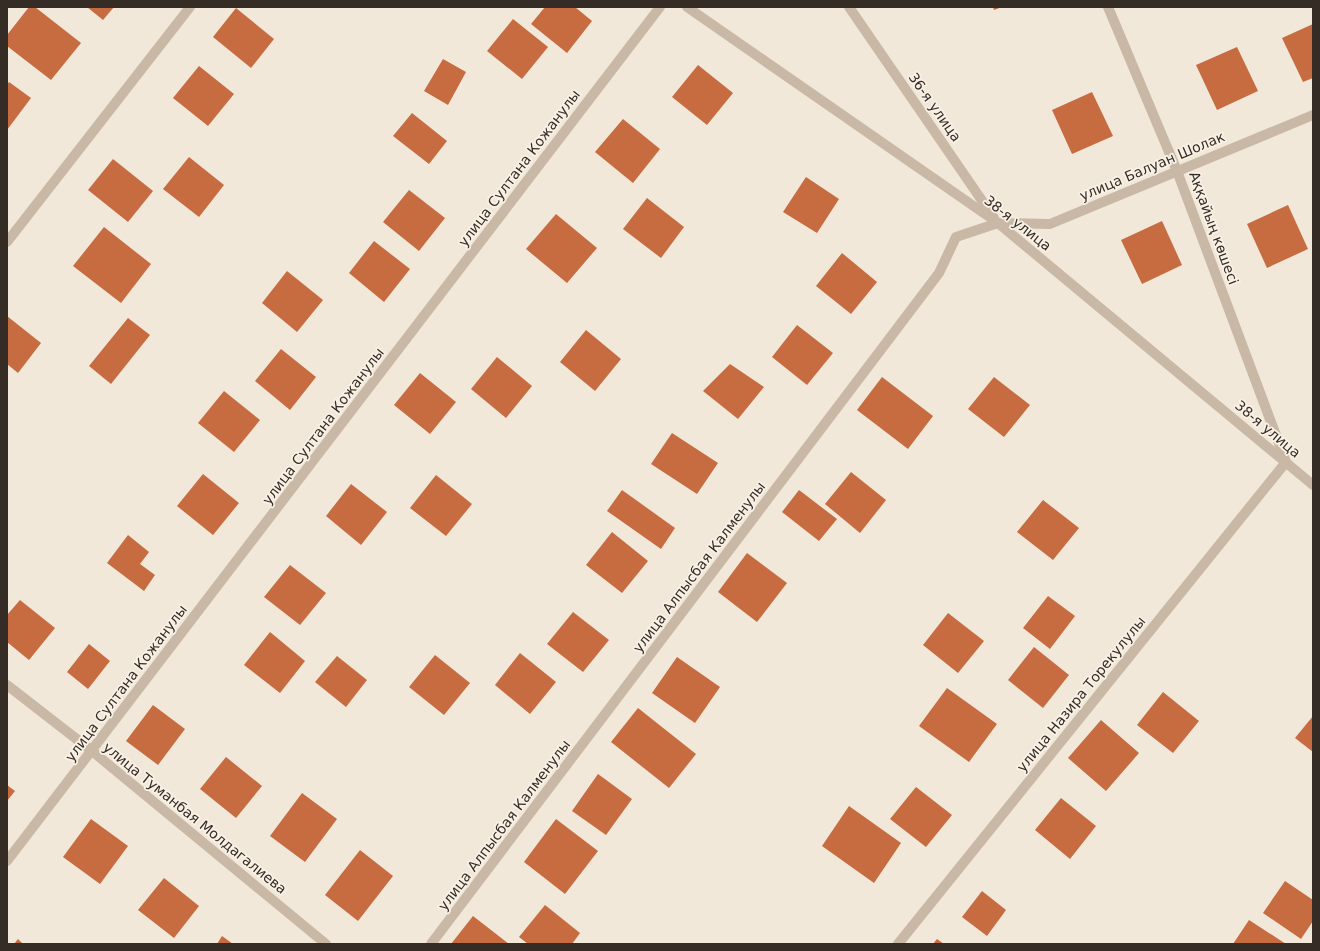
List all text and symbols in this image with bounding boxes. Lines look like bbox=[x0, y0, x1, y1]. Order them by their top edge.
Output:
street label: 36-я улица bbox=[905, 70, 965, 144]
street label: улица Султана Кожанулы bbox=[455, 87, 583, 249]
street label: улица Балуан Шолак bbox=[1077, 128, 1227, 204]
street label: Аққайың көшесі bbox=[1186, 169, 1242, 287]
street label: 38-я улица bbox=[981, 192, 1055, 254]
street label: улица Султана Кожанулы bbox=[259, 345, 387, 507]
street label: 38-я улица bbox=[1232, 397, 1304, 461]
street label: улица Алпысбая Калменулы bbox=[630, 479, 768, 655]
street label: улица Султана Кожанулы bbox=[62, 602, 190, 764]
street label: улица Назира Торекулулы bbox=[1013, 613, 1149, 775]
street label: улица Алпысбая Калменулы bbox=[435, 737, 573, 913]
street label: улица Туманбая Молдагалиева bbox=[100, 739, 290, 897]

